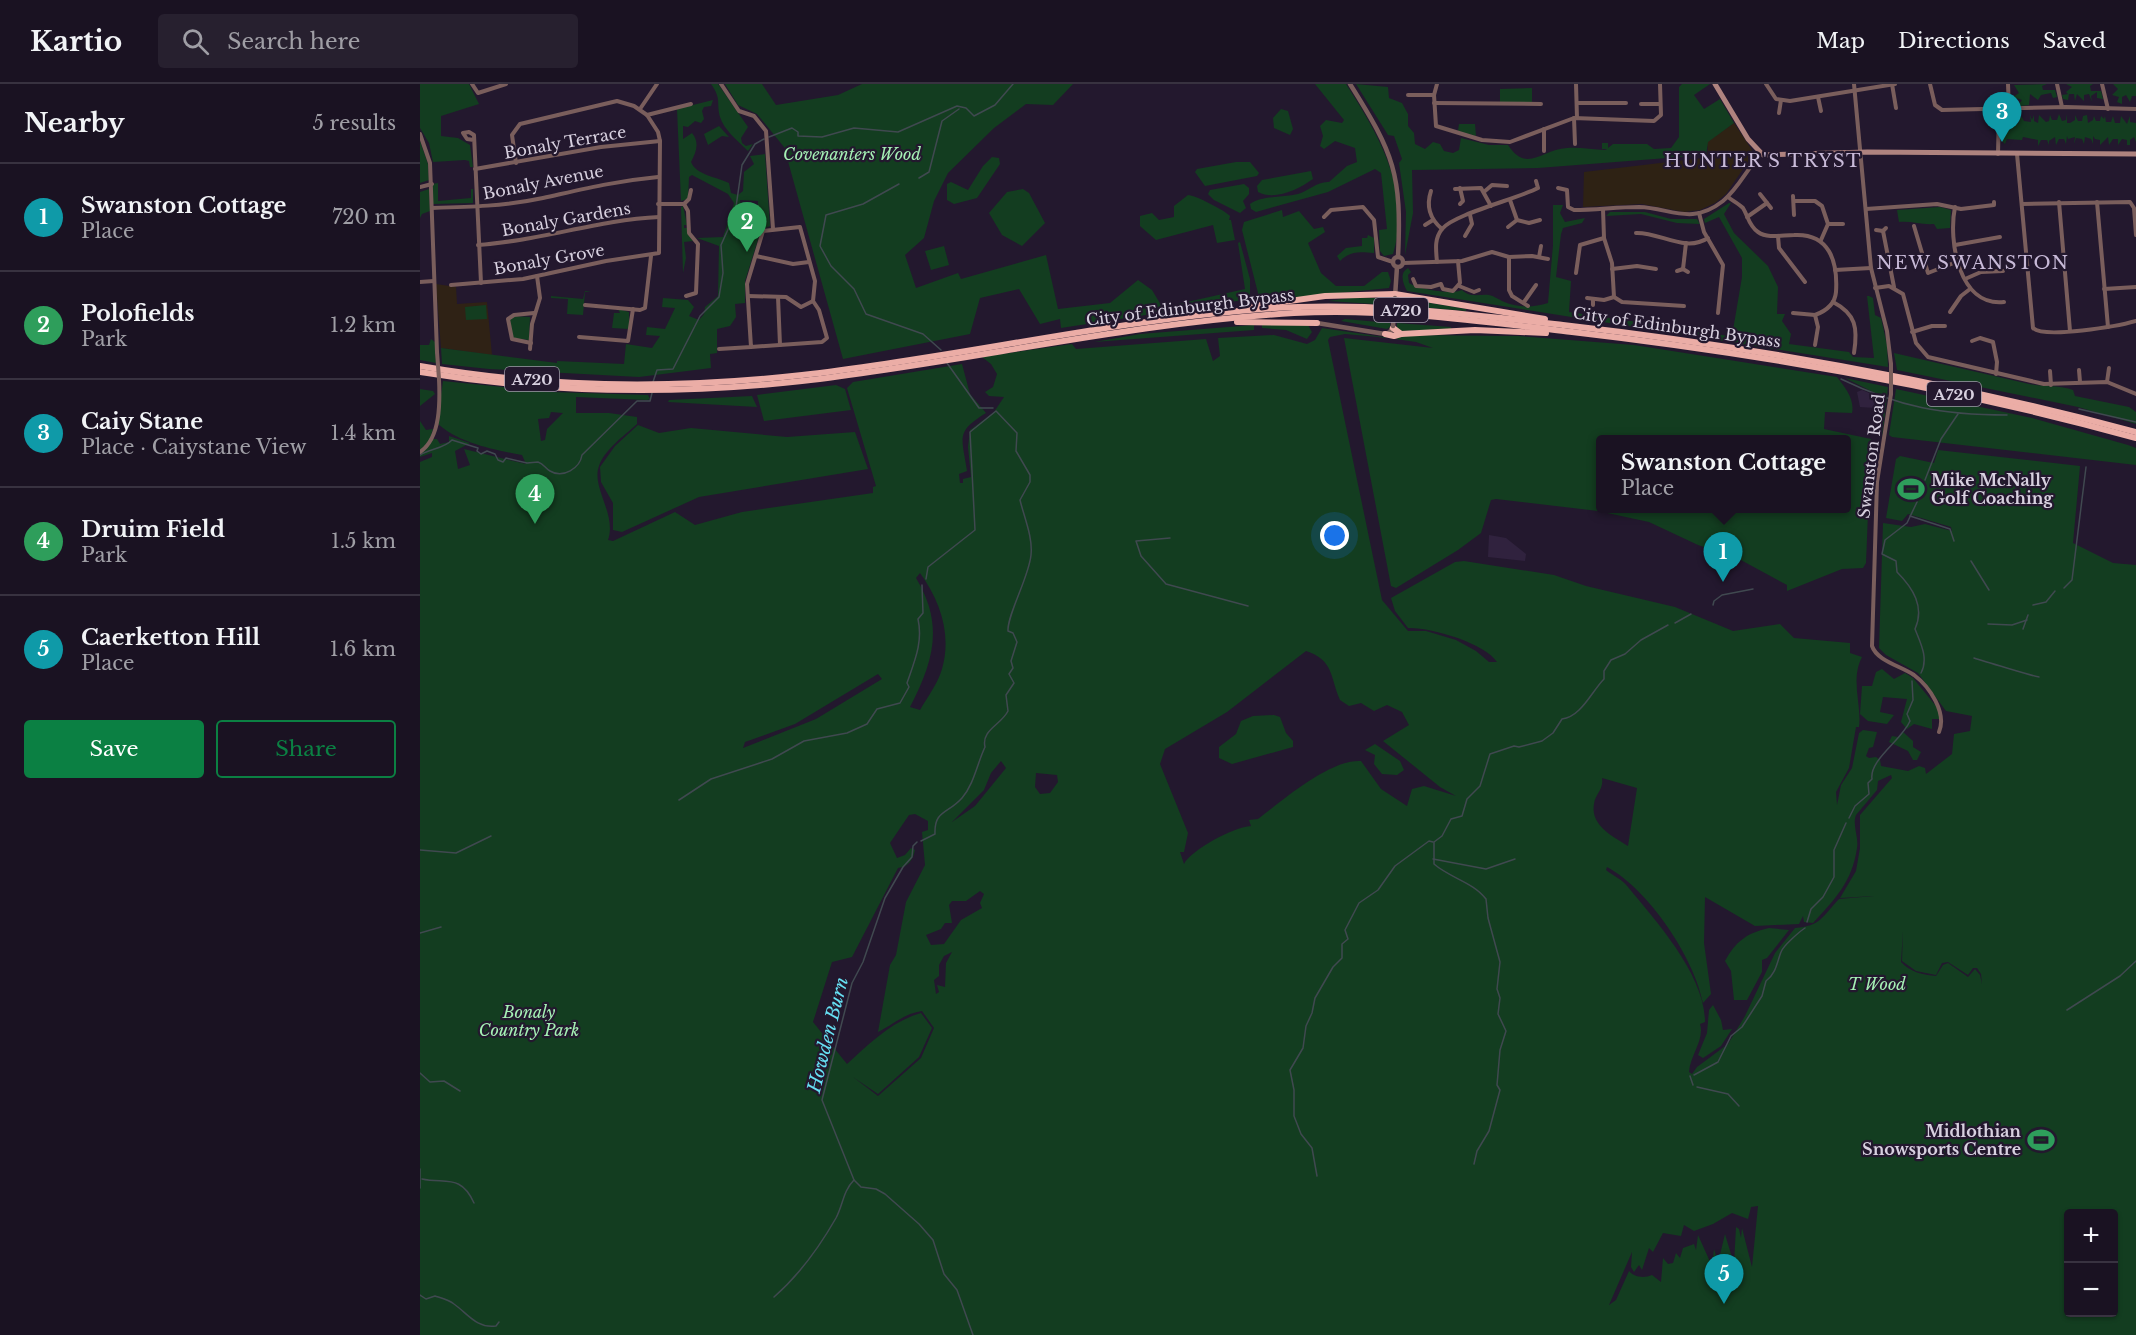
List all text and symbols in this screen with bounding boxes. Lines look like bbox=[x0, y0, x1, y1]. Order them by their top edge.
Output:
search box bbox=[158, 14, 578, 68]
text: Kartio bbox=[30, 24, 122, 59]
icon: search bbox=[179, 25, 212, 58]
text: Search here bbox=[227, 28, 360, 55]
text: Map bbox=[1816, 28, 1865, 54]
text: Directions bbox=[1898, 28, 2010, 54]
text: Saved bbox=[2043, 28, 2106, 54]
pin: 3 bbox=[1982, 92, 2022, 142]
text: Nearby bbox=[24, 107, 125, 139]
text: 5 results bbox=[313, 111, 396, 135]
street label: Bonaly Terrace bbox=[502, 121, 628, 163]
park label: Covenanters Wood bbox=[783, 144, 921, 164]
district label: HUNTER'S TRYST bbox=[1664, 150, 1862, 172]
street label: Bonaly Avenue bbox=[481, 161, 605, 203]
text: Swanston Cottage bbox=[81, 192, 286, 219]
street label: Bonaly Gardens bbox=[500, 198, 632, 240]
pin: 2 bbox=[728, 202, 766, 252]
text: 1 bbox=[39, 205, 48, 229]
text: 720 m bbox=[332, 205, 396, 229]
text: Place bbox=[81, 219, 135, 243]
street label: Bonaly Grove bbox=[492, 239, 606, 279]
district label: NEW SWANSTON bbox=[1876, 252, 2070, 274]
street label: City of Edinburgh Bypass bbox=[1085, 284, 1295, 330]
road number: A720 bbox=[1374, 298, 1428, 322]
text: Polofields bbox=[81, 300, 195, 327]
street label: City of Edinburgh Bypass bbox=[1572, 303, 1782, 351]
text: 2 bbox=[37, 313, 50, 337]
text: 1.2 km bbox=[330, 313, 396, 337]
text: Park bbox=[81, 327, 127, 351]
road number: A720 bbox=[505, 367, 559, 391]
road number: A720 bbox=[1927, 382, 1981, 406]
street label: Swanston Road bbox=[1853, 392, 1889, 519]
text: Caiy Stane bbox=[81, 408, 203, 435]
text: 3 bbox=[37, 421, 50, 445]
text: 1.4 km bbox=[331, 421, 396, 445]
text: Place · Caiystane View bbox=[81, 435, 306, 459]
popup bbox=[1596, 435, 1851, 513]
text: Swanston Cottage bbox=[1621, 449, 1826, 476]
place label: Mike McNally Golf Coaching bbox=[1931, 470, 2054, 508]
pin: 4 bbox=[516, 474, 554, 524]
sports icon: Mike McNally Golf Coaching bbox=[1896, 474, 1926, 504]
text: Place bbox=[1621, 476, 1674, 500]
text: Druim Field bbox=[81, 516, 225, 543]
your location bbox=[1320, 521, 1349, 550]
text: 4 bbox=[37, 529, 50, 553]
text: 1.5 km bbox=[331, 529, 396, 553]
pin: 1 bbox=[1704, 532, 1742, 582]
text: Park bbox=[81, 543, 127, 567]
text: Caerketton Hill bbox=[81, 624, 260, 651]
text: 5 bbox=[38, 637, 49, 661]
text: 1.6 km bbox=[330, 637, 396, 661]
text: Place bbox=[81, 651, 135, 675]
button: Save bbox=[24, 720, 204, 778]
button: Share bbox=[216, 720, 396, 778]
park label: T Wood bbox=[1848, 974, 1906, 994]
water label: Howden Burn bbox=[803, 975, 853, 1096]
park label: Bonaly Country Park bbox=[479, 1002, 579, 1040]
place label: Midlothian Snowsports Centre bbox=[1862, 1121, 2021, 1159]
sports icon: Midlothian Snowsports Centre bbox=[2026, 1125, 2056, 1155]
map controls bbox=[2064, 1209, 2118, 1317]
button: + bbox=[2064, 1209, 2118, 1263]
pin: 5 bbox=[1704, 1254, 1744, 1304]
button: − bbox=[2064, 1263, 2118, 1317]

